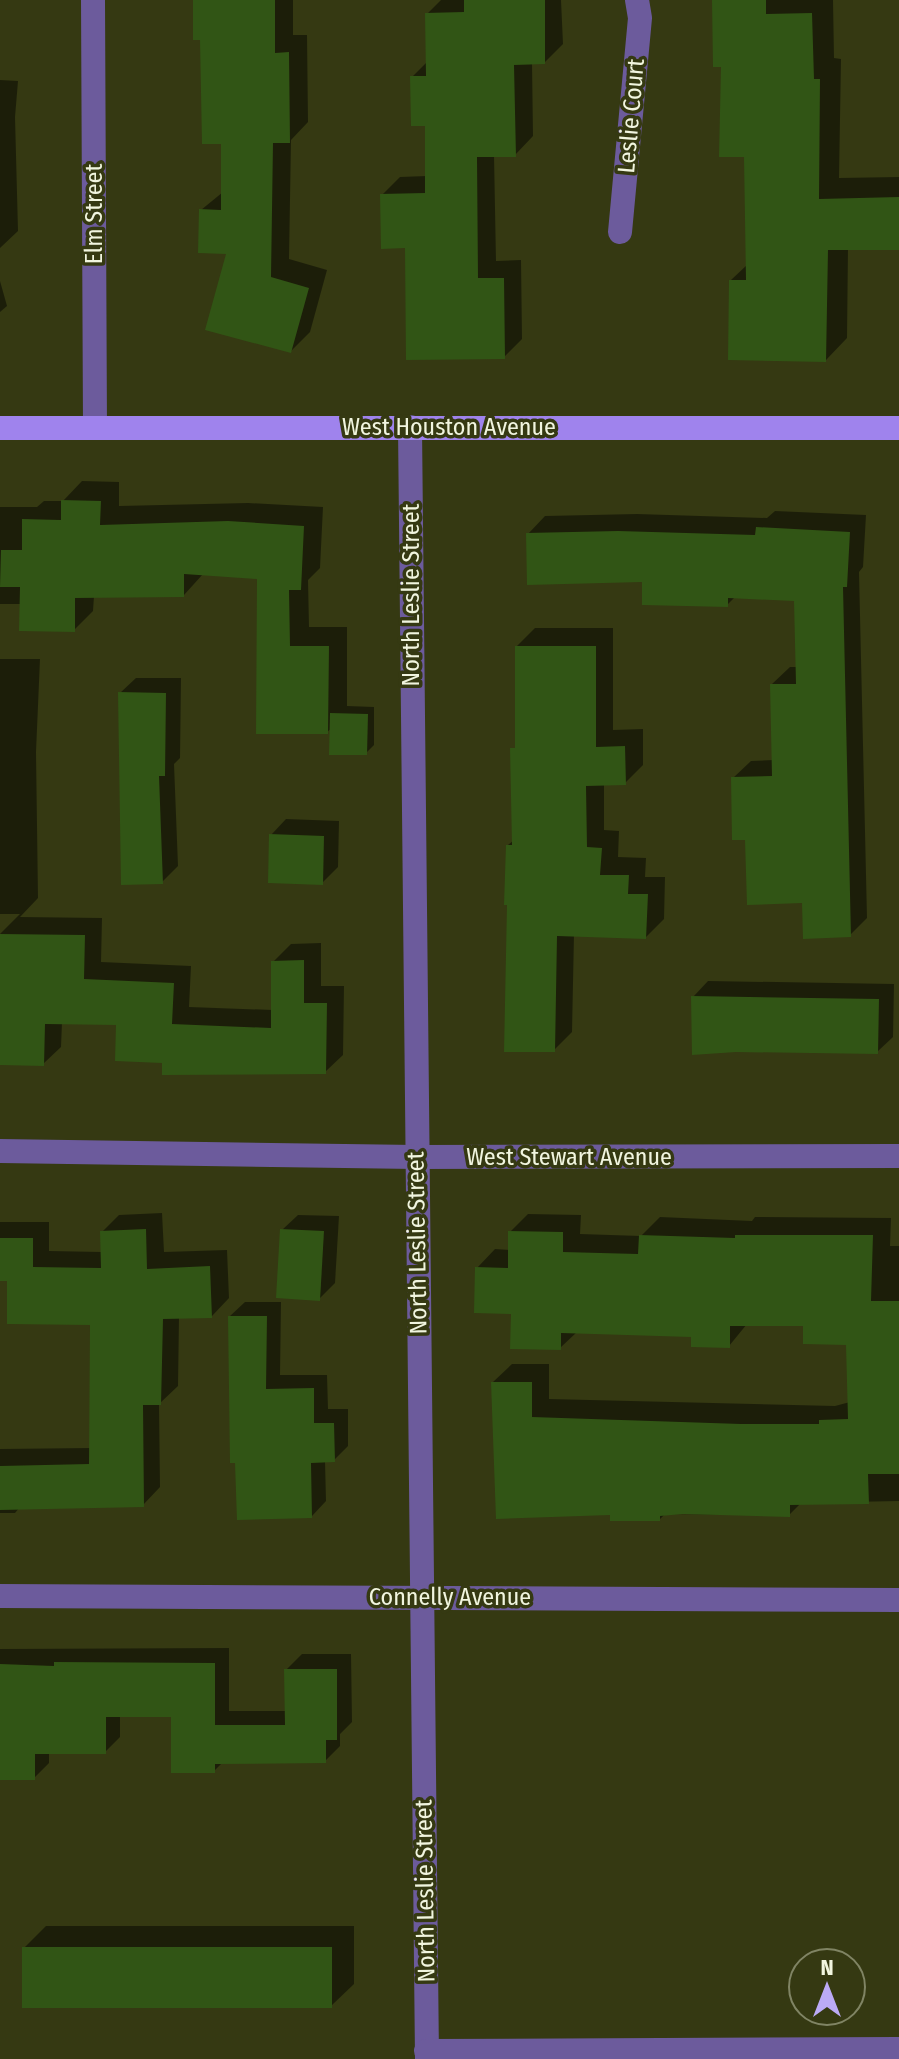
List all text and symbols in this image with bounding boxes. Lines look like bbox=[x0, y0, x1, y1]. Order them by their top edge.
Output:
street label: Leslie Court bbox=[612, 57, 650, 175]
street label: Elm Street bbox=[80, 164, 108, 264]
street label: West Houston Avenue bbox=[342, 413, 556, 441]
street label: North Leslie Street bbox=[397, 503, 425, 686]
street label: West Stewart Avenue bbox=[466, 1143, 672, 1171]
street label: North Leslie Street bbox=[401, 1151, 433, 1335]
street label: Connelly Avenue bbox=[369, 1583, 531, 1611]
street label: North Leslie Street bbox=[409, 1799, 441, 1983]
north arrow bbox=[787, 1947, 867, 2027]
text: N bbox=[820, 1954, 834, 1981]

